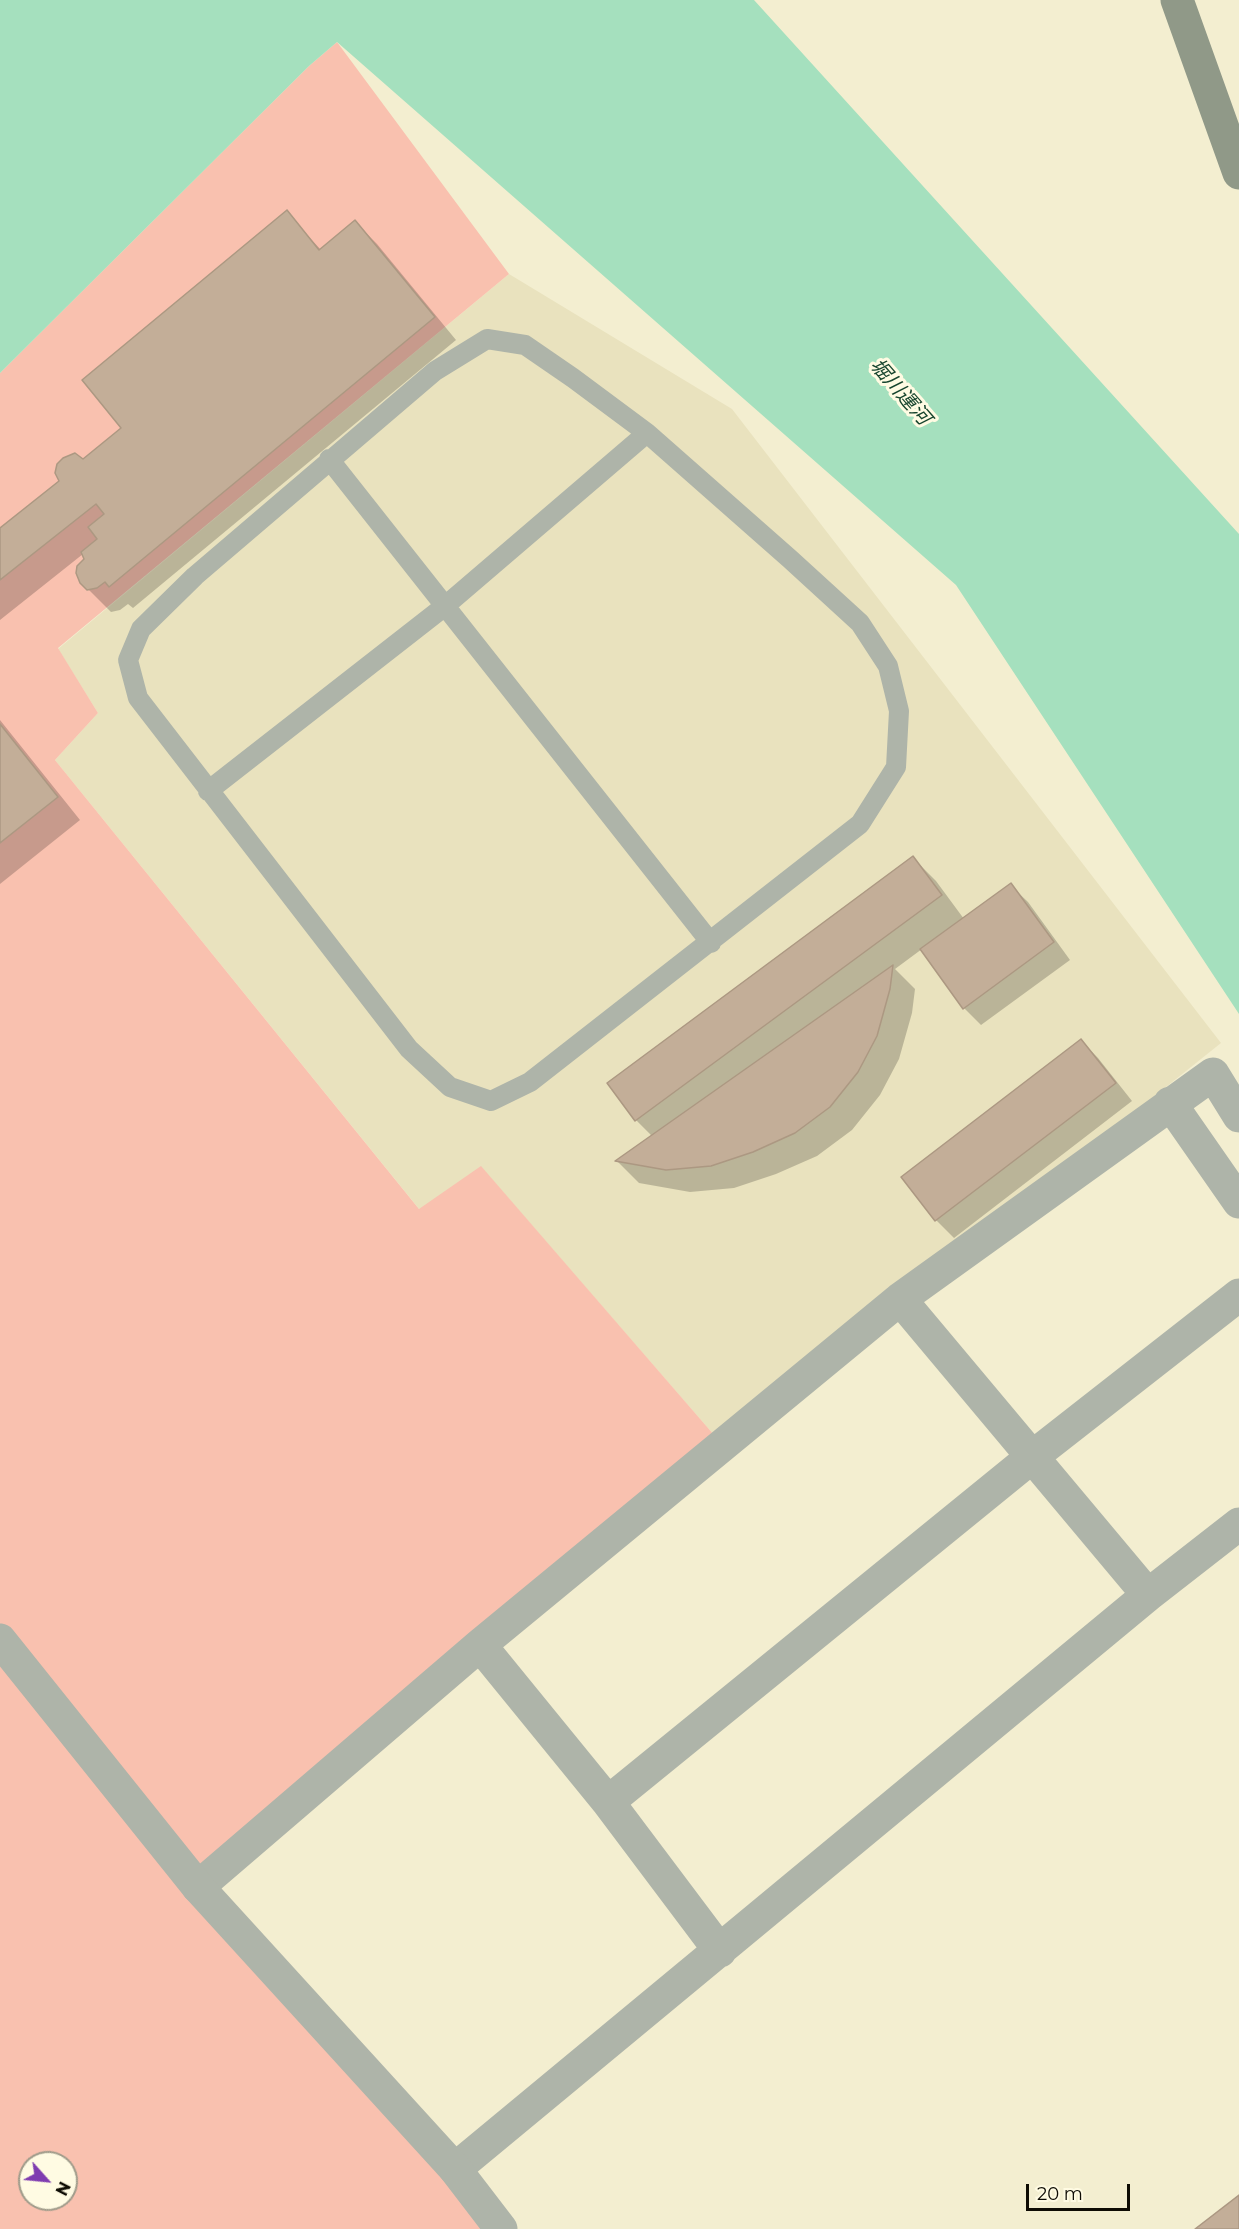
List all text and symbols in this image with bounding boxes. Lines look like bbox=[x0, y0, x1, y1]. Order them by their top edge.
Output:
water label: 堀川運河 bbox=[865, 354, 935, 430]
north arrow bbox=[18, 2151, 78, 2211]
scale bar bbox=[1029, 2172, 1132, 2210]
text: N bbox=[51, 2178, 74, 2199]
text: 20 m bbox=[1037, 2183, 1083, 2205]

